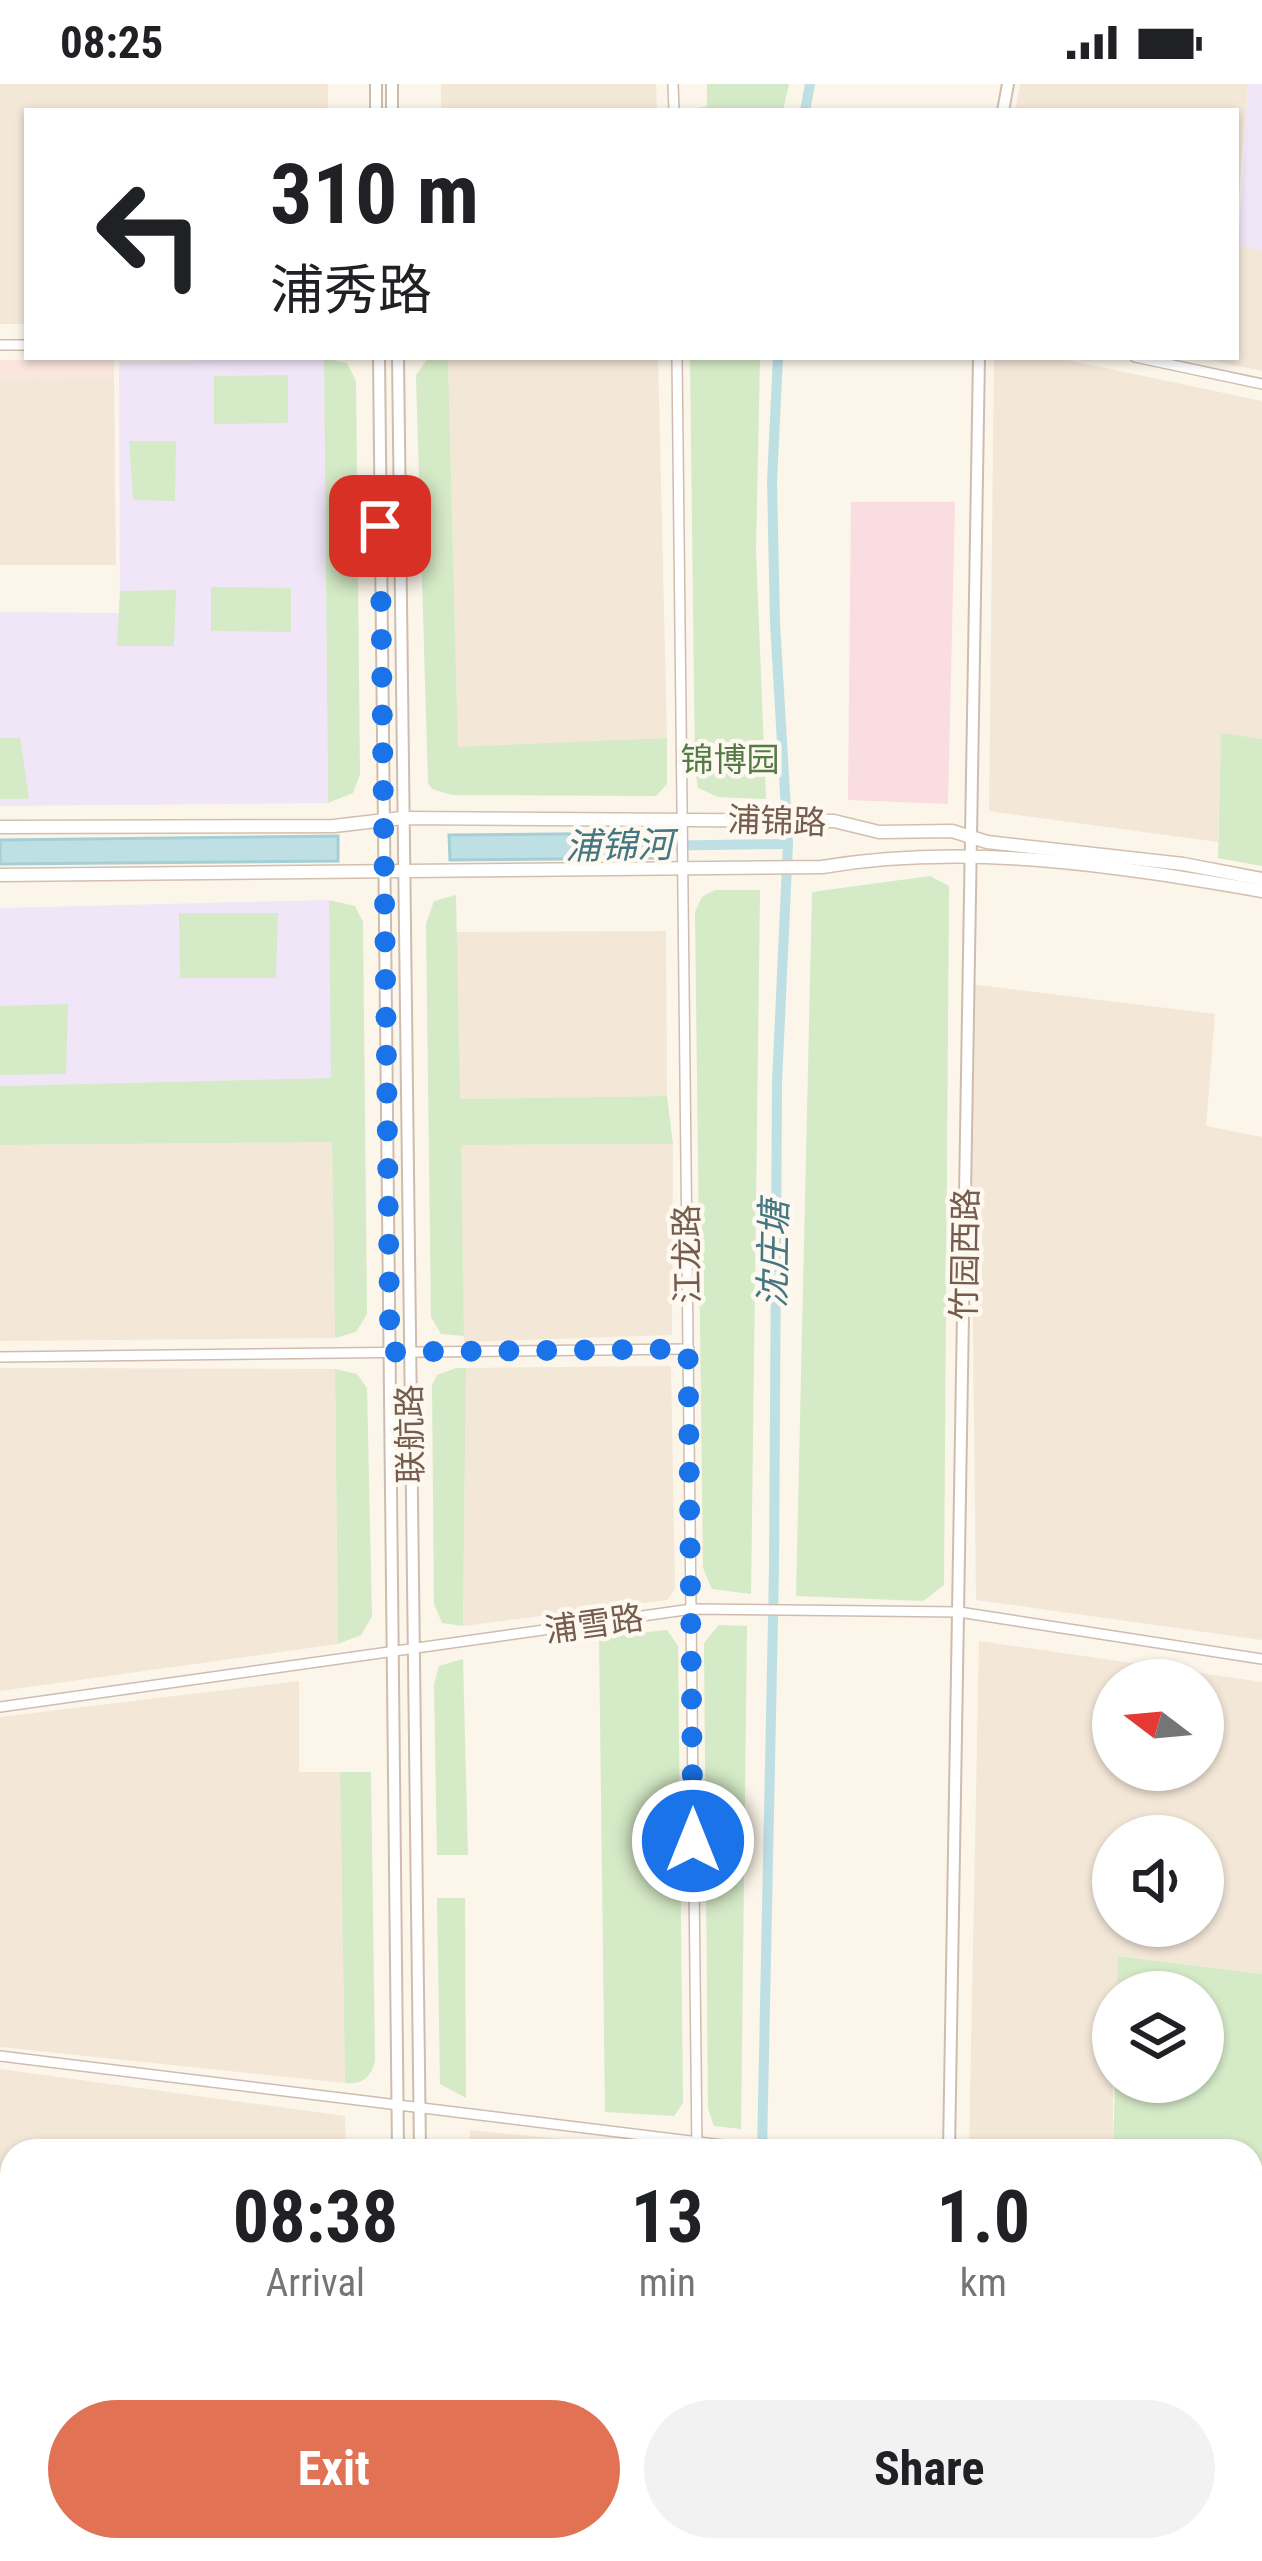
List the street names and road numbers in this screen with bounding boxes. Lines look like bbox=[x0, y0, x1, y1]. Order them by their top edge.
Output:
street label: 浦锦路 bbox=[727, 800, 827, 842]
street label: 竹园西路 bbox=[944, 1188, 986, 1320]
street label: 江龙路 bbox=[667, 1204, 707, 1304]
street label: 联航路 bbox=[390, 1384, 430, 1484]
street label: 浦雪路 bbox=[542, 1598, 646, 1650]

